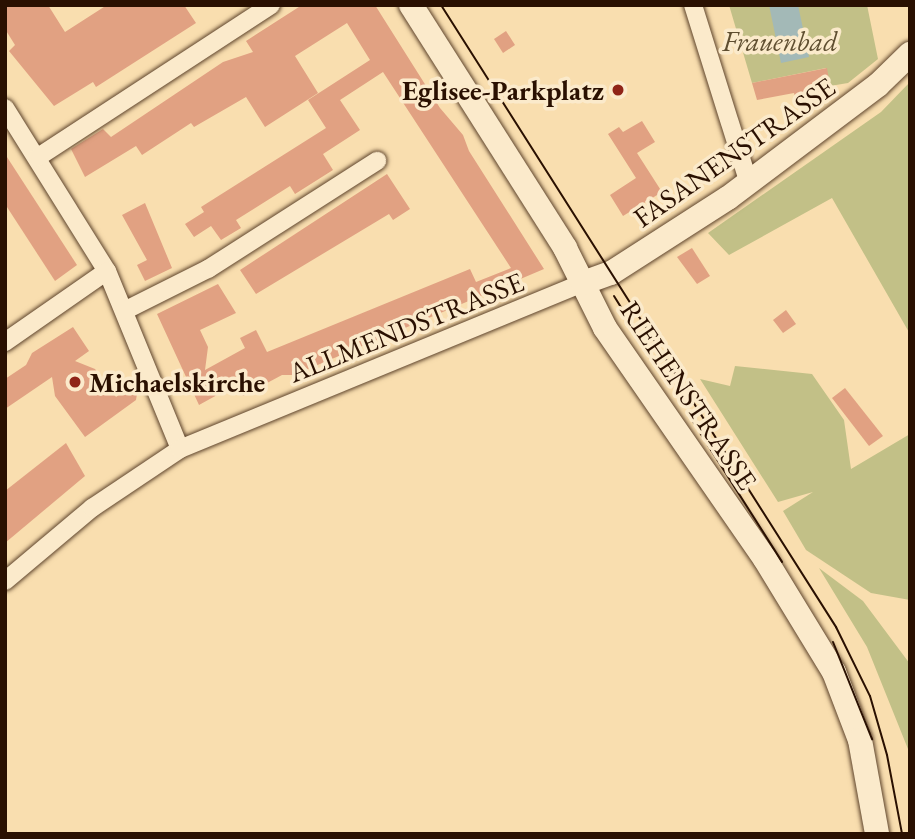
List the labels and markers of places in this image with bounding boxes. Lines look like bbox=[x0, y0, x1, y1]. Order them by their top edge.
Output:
place label: Eglisee-Parkplatz bbox=[402, 73, 604, 107]
marker: Eglisee-Parkplatz bbox=[610, 82, 626, 98]
place label: Michaelskirche bbox=[89, 365, 265, 399]
marker: Michaelskirche bbox=[67, 374, 83, 390]

